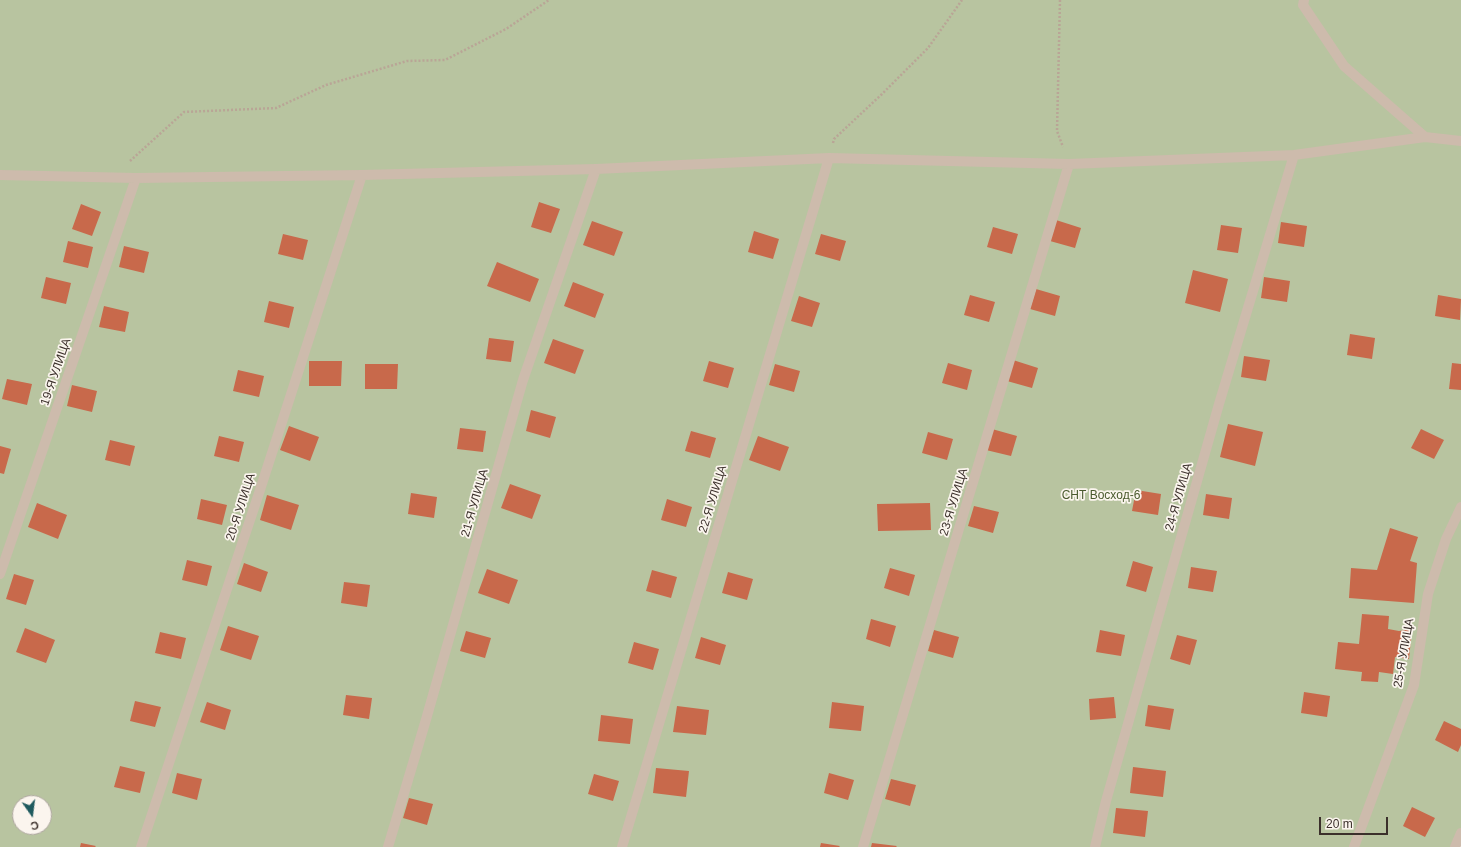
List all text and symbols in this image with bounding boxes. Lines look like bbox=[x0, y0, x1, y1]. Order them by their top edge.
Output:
street label: 19-Я УЛИЦА bbox=[38, 337, 74, 407]
street label: 24-Я УЛИЦА bbox=[1162, 461, 1196, 533]
street label: 22-Я УЛИЦА bbox=[696, 463, 730, 535]
street label: 23-Я УЛИЦА bbox=[937, 466, 971, 538]
street label: 21-Я УЛИЦА bbox=[458, 467, 492, 539]
street label: 20-Я УЛИЦА bbox=[223, 472, 259, 542]
park label: СНТ Восход-6 bbox=[1062, 489, 1140, 503]
street label: 25-Я УЛИЦА bbox=[1391, 617, 1417, 689]
north arrow bbox=[12, 795, 52, 835]
scale bar bbox=[1321, 809, 1390, 835]
text: 20 m bbox=[1326, 817, 1353, 831]
text: С bbox=[29, 819, 40, 832]

